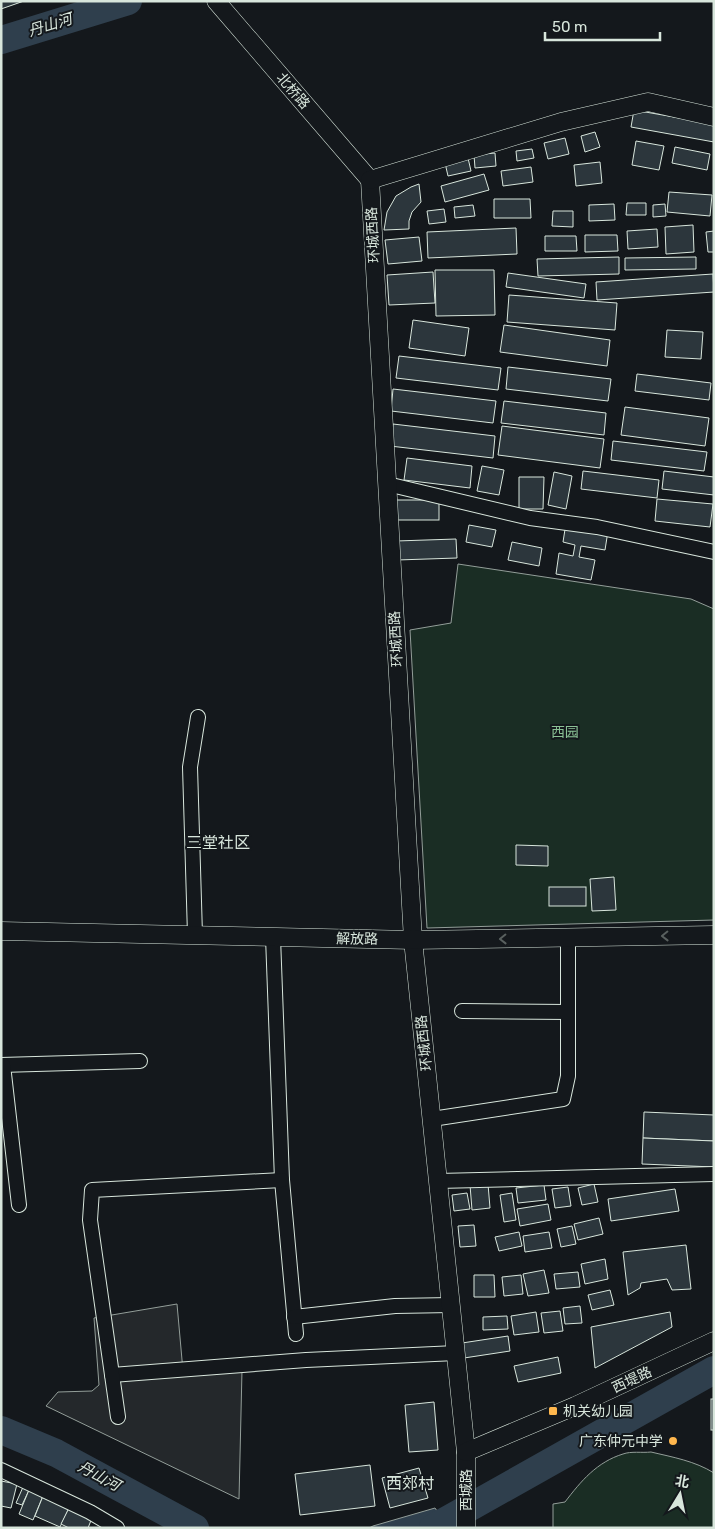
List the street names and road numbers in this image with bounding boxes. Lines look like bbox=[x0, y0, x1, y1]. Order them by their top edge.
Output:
street label: 北桥路 bbox=[273, 70, 313, 112]
street label: 环城西路 bbox=[363, 207, 383, 263]
street label: 环城西路 bbox=[386, 611, 406, 667]
street label: 解放路 bbox=[336, 930, 378, 948]
street label: 环城西路 bbox=[413, 1014, 435, 1072]
street label: 西堤路 bbox=[609, 1363, 655, 1397]
street label: 西城路 bbox=[458, 1469, 475, 1511]

